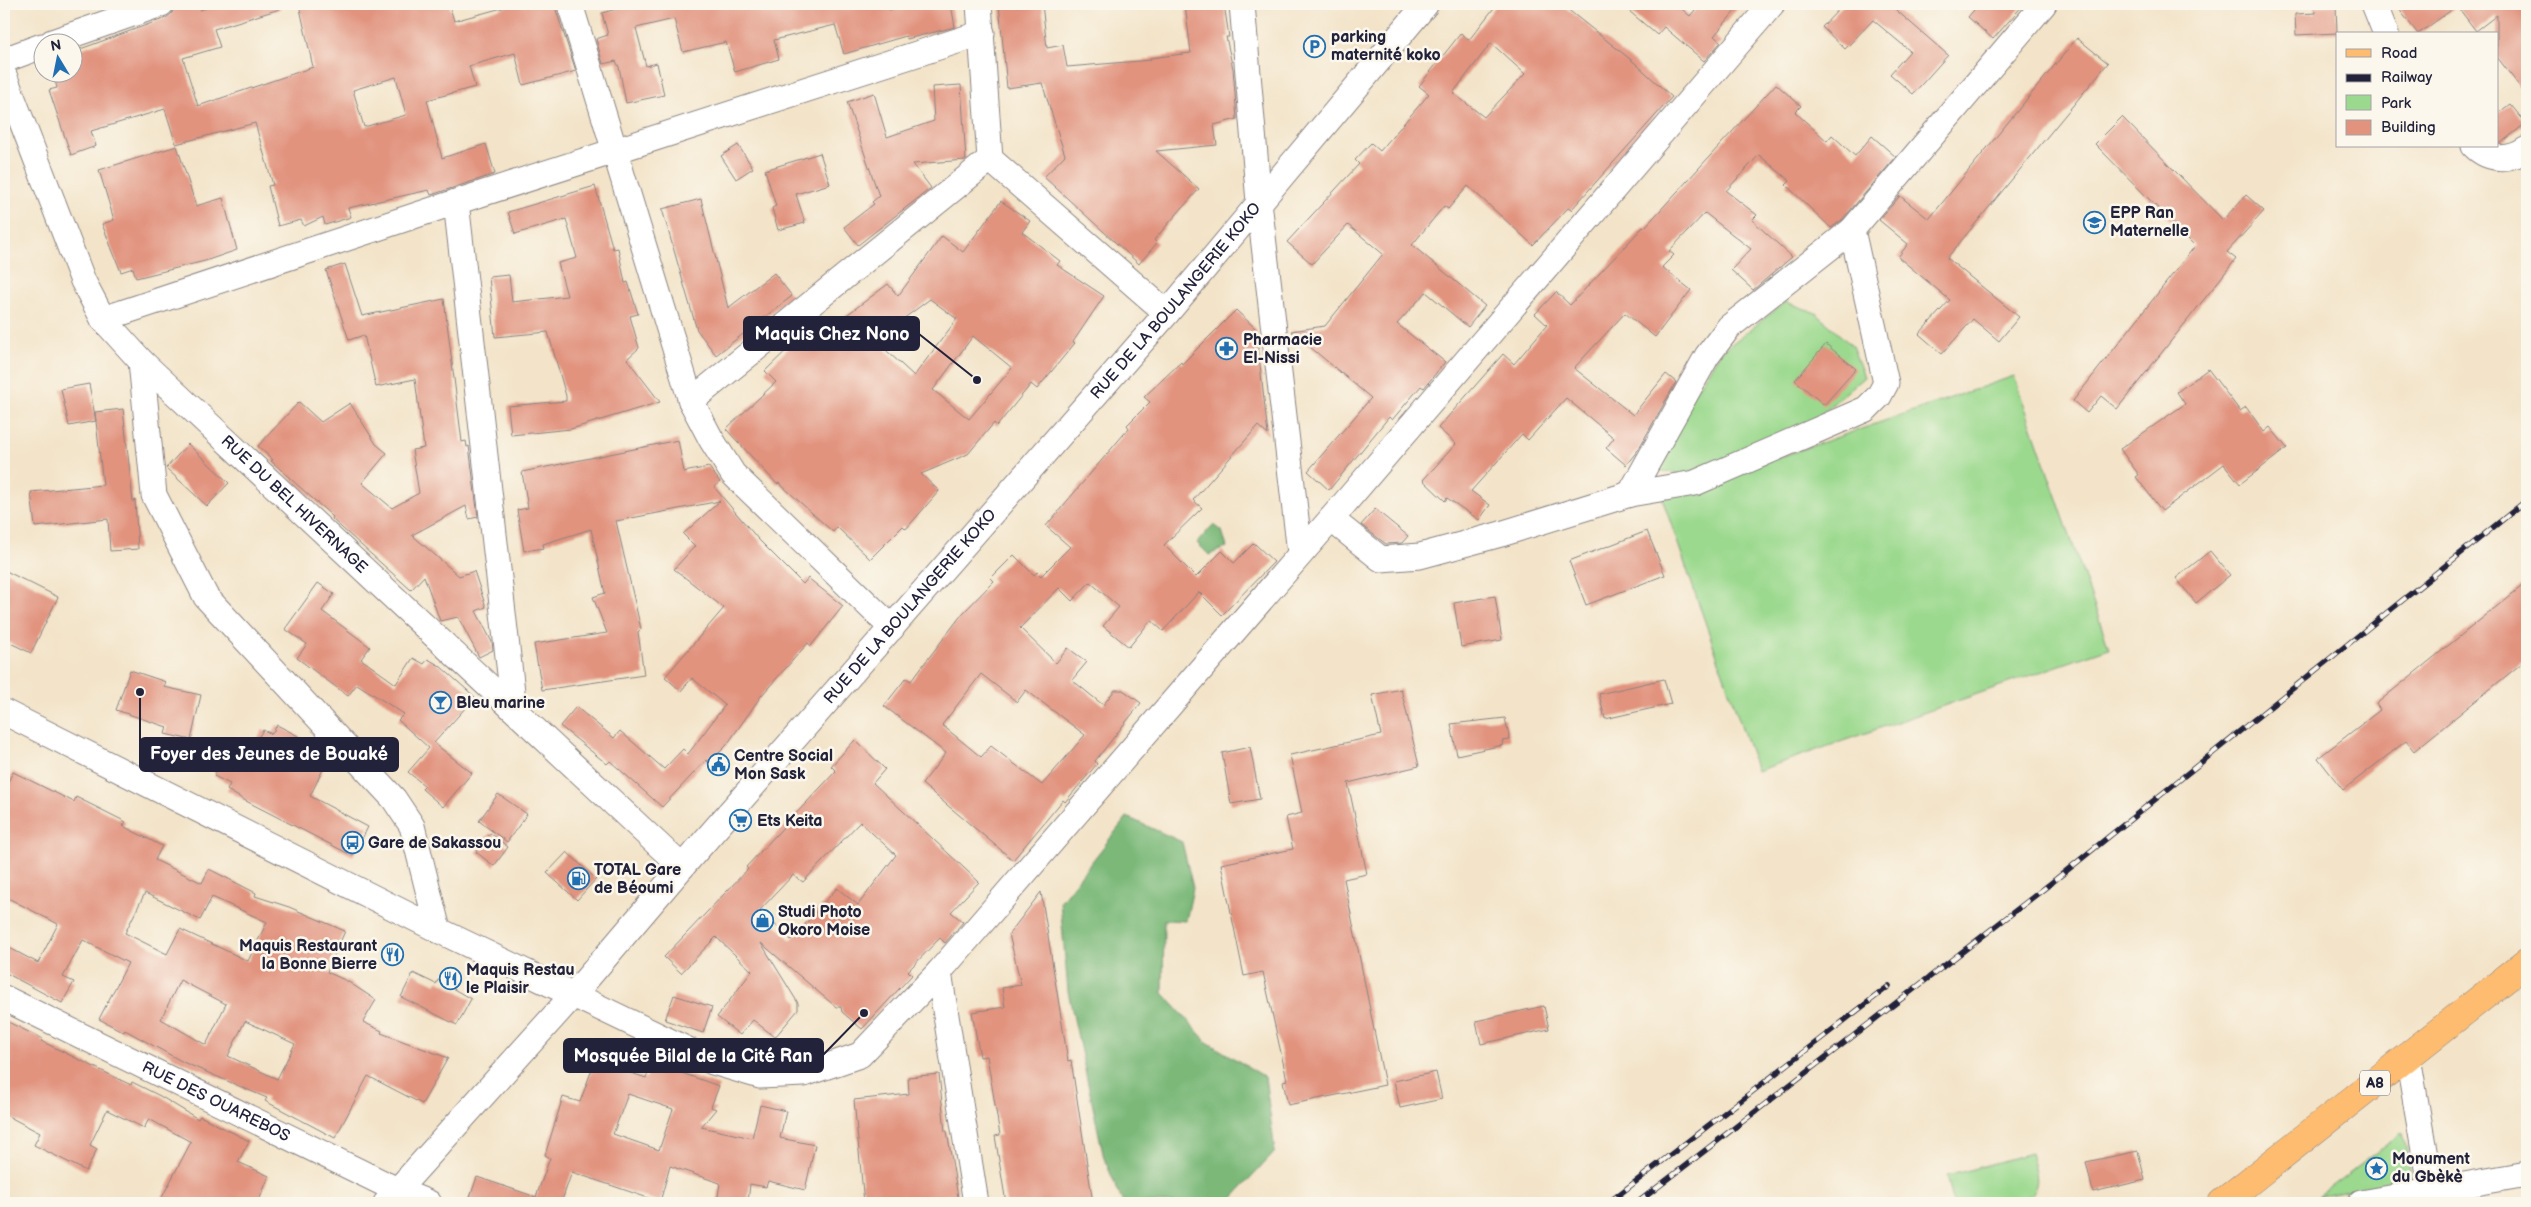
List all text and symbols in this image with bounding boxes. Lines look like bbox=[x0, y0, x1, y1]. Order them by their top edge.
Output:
place label: parking maternité koko bbox=[1331, 28, 1441, 65]
north arrow bbox=[32, 32, 82, 82]
legend bbox=[2336, 32, 2498, 148]
parking icon: parking maternité koko bbox=[1303, 34, 1327, 58]
text: N bbox=[49, 36, 62, 55]
text: Road bbox=[2381, 44, 2417, 63]
text: Railway bbox=[2381, 68, 2432, 87]
text: Park bbox=[2381, 94, 2412, 113]
text: Building bbox=[2381, 118, 2436, 137]
street label: RUE DE LA BOULANGERIE KOKO bbox=[1087, 199, 1265, 403]
place label: EPP Ran Maternelle bbox=[2110, 204, 2189, 241]
school or university icon: EPP Ran Maternelle bbox=[2082, 210, 2106, 234]
callout: Maquis Chez Nono bbox=[744, 317, 919, 350]
text: Maquis Chez Nono bbox=[754, 324, 910, 345]
place label: Pharmacie El-Nissi bbox=[1243, 331, 1322, 368]
pharmacy icon: Pharmacie El-Nissi bbox=[1215, 337, 1239, 361]
street label: RUE DU BEL HIVERNAGE bbox=[217, 431, 371, 577]
street label: RUE DE LA BOULANGERIE KOKO bbox=[820, 505, 1000, 708]
bar icon: Bleu marine bbox=[428, 691, 452, 715]
place label: Bleu marine bbox=[456, 694, 545, 713]
callout: Foyer des Jeunes de Bouaké bbox=[140, 738, 398, 771]
text: Foyer des Jeunes de Bouaké bbox=[150, 744, 388, 765]
place label: Centre Social Mon Sask bbox=[734, 747, 833, 784]
public building icon: Centre Social Mon Sask bbox=[706, 753, 730, 777]
supermarket icon: Ets Keita bbox=[729, 809, 753, 833]
place label: Ets Keita bbox=[757, 812, 823, 831]
bus stop icon: Gare de Sakassou bbox=[340, 831, 364, 855]
place label: Gare de Sakassou bbox=[368, 834, 501, 853]
place label: TOTAL Gare de Béoumi bbox=[594, 861, 681, 898]
fuel station icon: TOTAL Gare de Béoumi bbox=[566, 867, 590, 891]
place label: Studi Photo Okoro Moise bbox=[778, 903, 870, 940]
shop icon: Studi Photo Okoro Moise bbox=[750, 909, 774, 933]
place label: Maquis Restaurant la Bonne Bierre bbox=[239, 937, 378, 974]
restaurant icon: Maquis Restaurant la Bonne Bierre bbox=[381, 943, 405, 967]
place label: Maquis Restau le Plaisir bbox=[466, 961, 575, 998]
restaurant icon: Maquis Restau le Plaisir bbox=[438, 967, 462, 991]
callout: Mosquée Bilal de la Cité Ran bbox=[564, 1039, 823, 1072]
text: Mosquée Bilal de la Cité Ran bbox=[574, 1046, 812, 1067]
street label: RUE DES OUAREBOS bbox=[139, 1057, 293, 1146]
road number: A8 bbox=[2360, 1070, 2390, 1096]
place label: Monument du Gbèkè bbox=[2392, 1150, 2471, 1187]
place icon: Monument du Gbèkè bbox=[2364, 1156, 2388, 1180]

